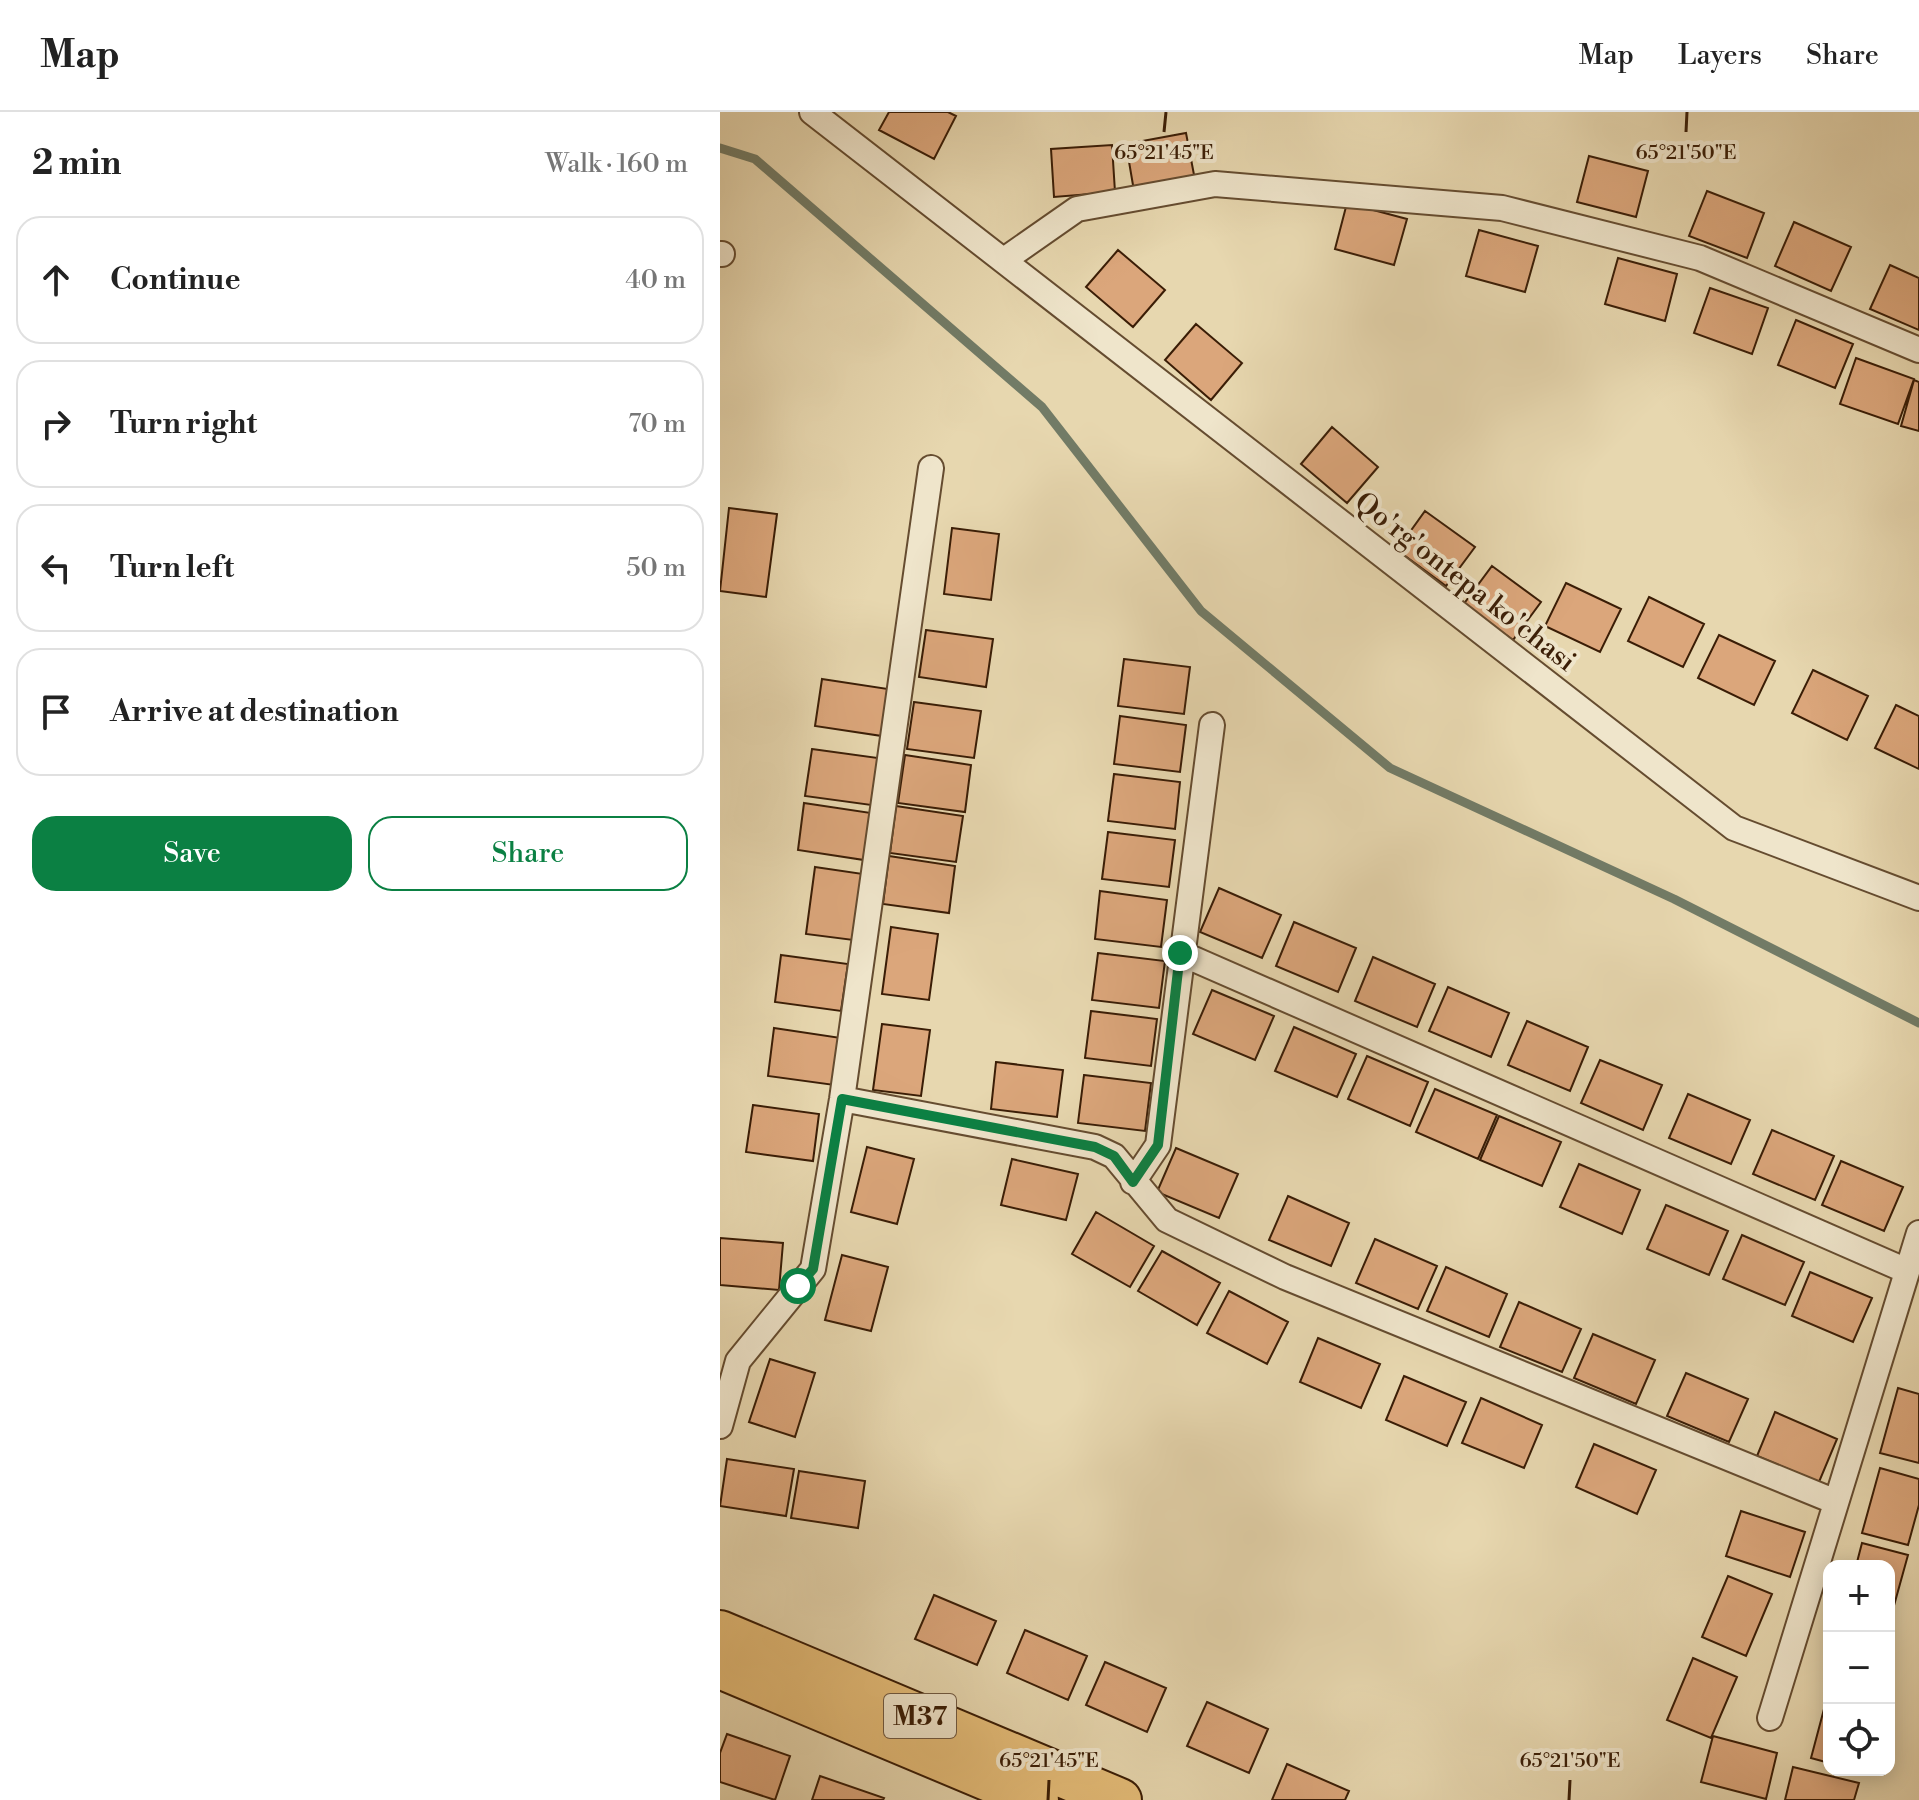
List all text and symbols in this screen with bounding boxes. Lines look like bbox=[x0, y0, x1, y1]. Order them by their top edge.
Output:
text: Map bbox=[40, 32, 120, 79]
text: Map bbox=[1579, 38, 1634, 73]
text: Layers bbox=[1678, 38, 1762, 73]
text: Share bbox=[1806, 38, 1879, 73]
text: 65°21'45"E bbox=[1114, 141, 1214, 166]
text: 65°21'50"E bbox=[1635, 141, 1737, 166]
text: 2 min bbox=[32, 143, 121, 185]
text: Walk · 160 m bbox=[545, 148, 688, 180]
icon: ahead bbox=[34, 258, 78, 302]
text: Continue bbox=[110, 261, 241, 299]
text: 40 m bbox=[625, 264, 686, 296]
icon: right bbox=[34, 402, 78, 446]
text: Turn right bbox=[110, 405, 257, 443]
text: 70 m bbox=[628, 408, 686, 440]
street label: Qo'rg'ontepa ko'chasi bbox=[1347, 485, 1583, 680]
icon: left bbox=[34, 546, 78, 590]
text: Turn left bbox=[110, 549, 234, 587]
text: 50 m bbox=[626, 552, 686, 584]
icon: arrive bbox=[34, 690, 78, 734]
text: Arrive at destination bbox=[110, 693, 399, 731]
button: Save bbox=[32, 816, 352, 891]
button: Share bbox=[368, 816, 688, 891]
route end bbox=[1162, 935, 1198, 971]
route start bbox=[780, 1268, 816, 1304]
map controls bbox=[1823, 1560, 1895, 1776]
button: + bbox=[1823, 1560, 1895, 1632]
button: − bbox=[1823, 1632, 1895, 1704]
road number: M37 bbox=[884, 1694, 956, 1738]
button: locate bbox=[1823, 1704, 1895, 1776]
text: 65°21'45"E bbox=[999, 1749, 1099, 1774]
text: 65°21'50"E bbox=[1519, 1749, 1621, 1774]

